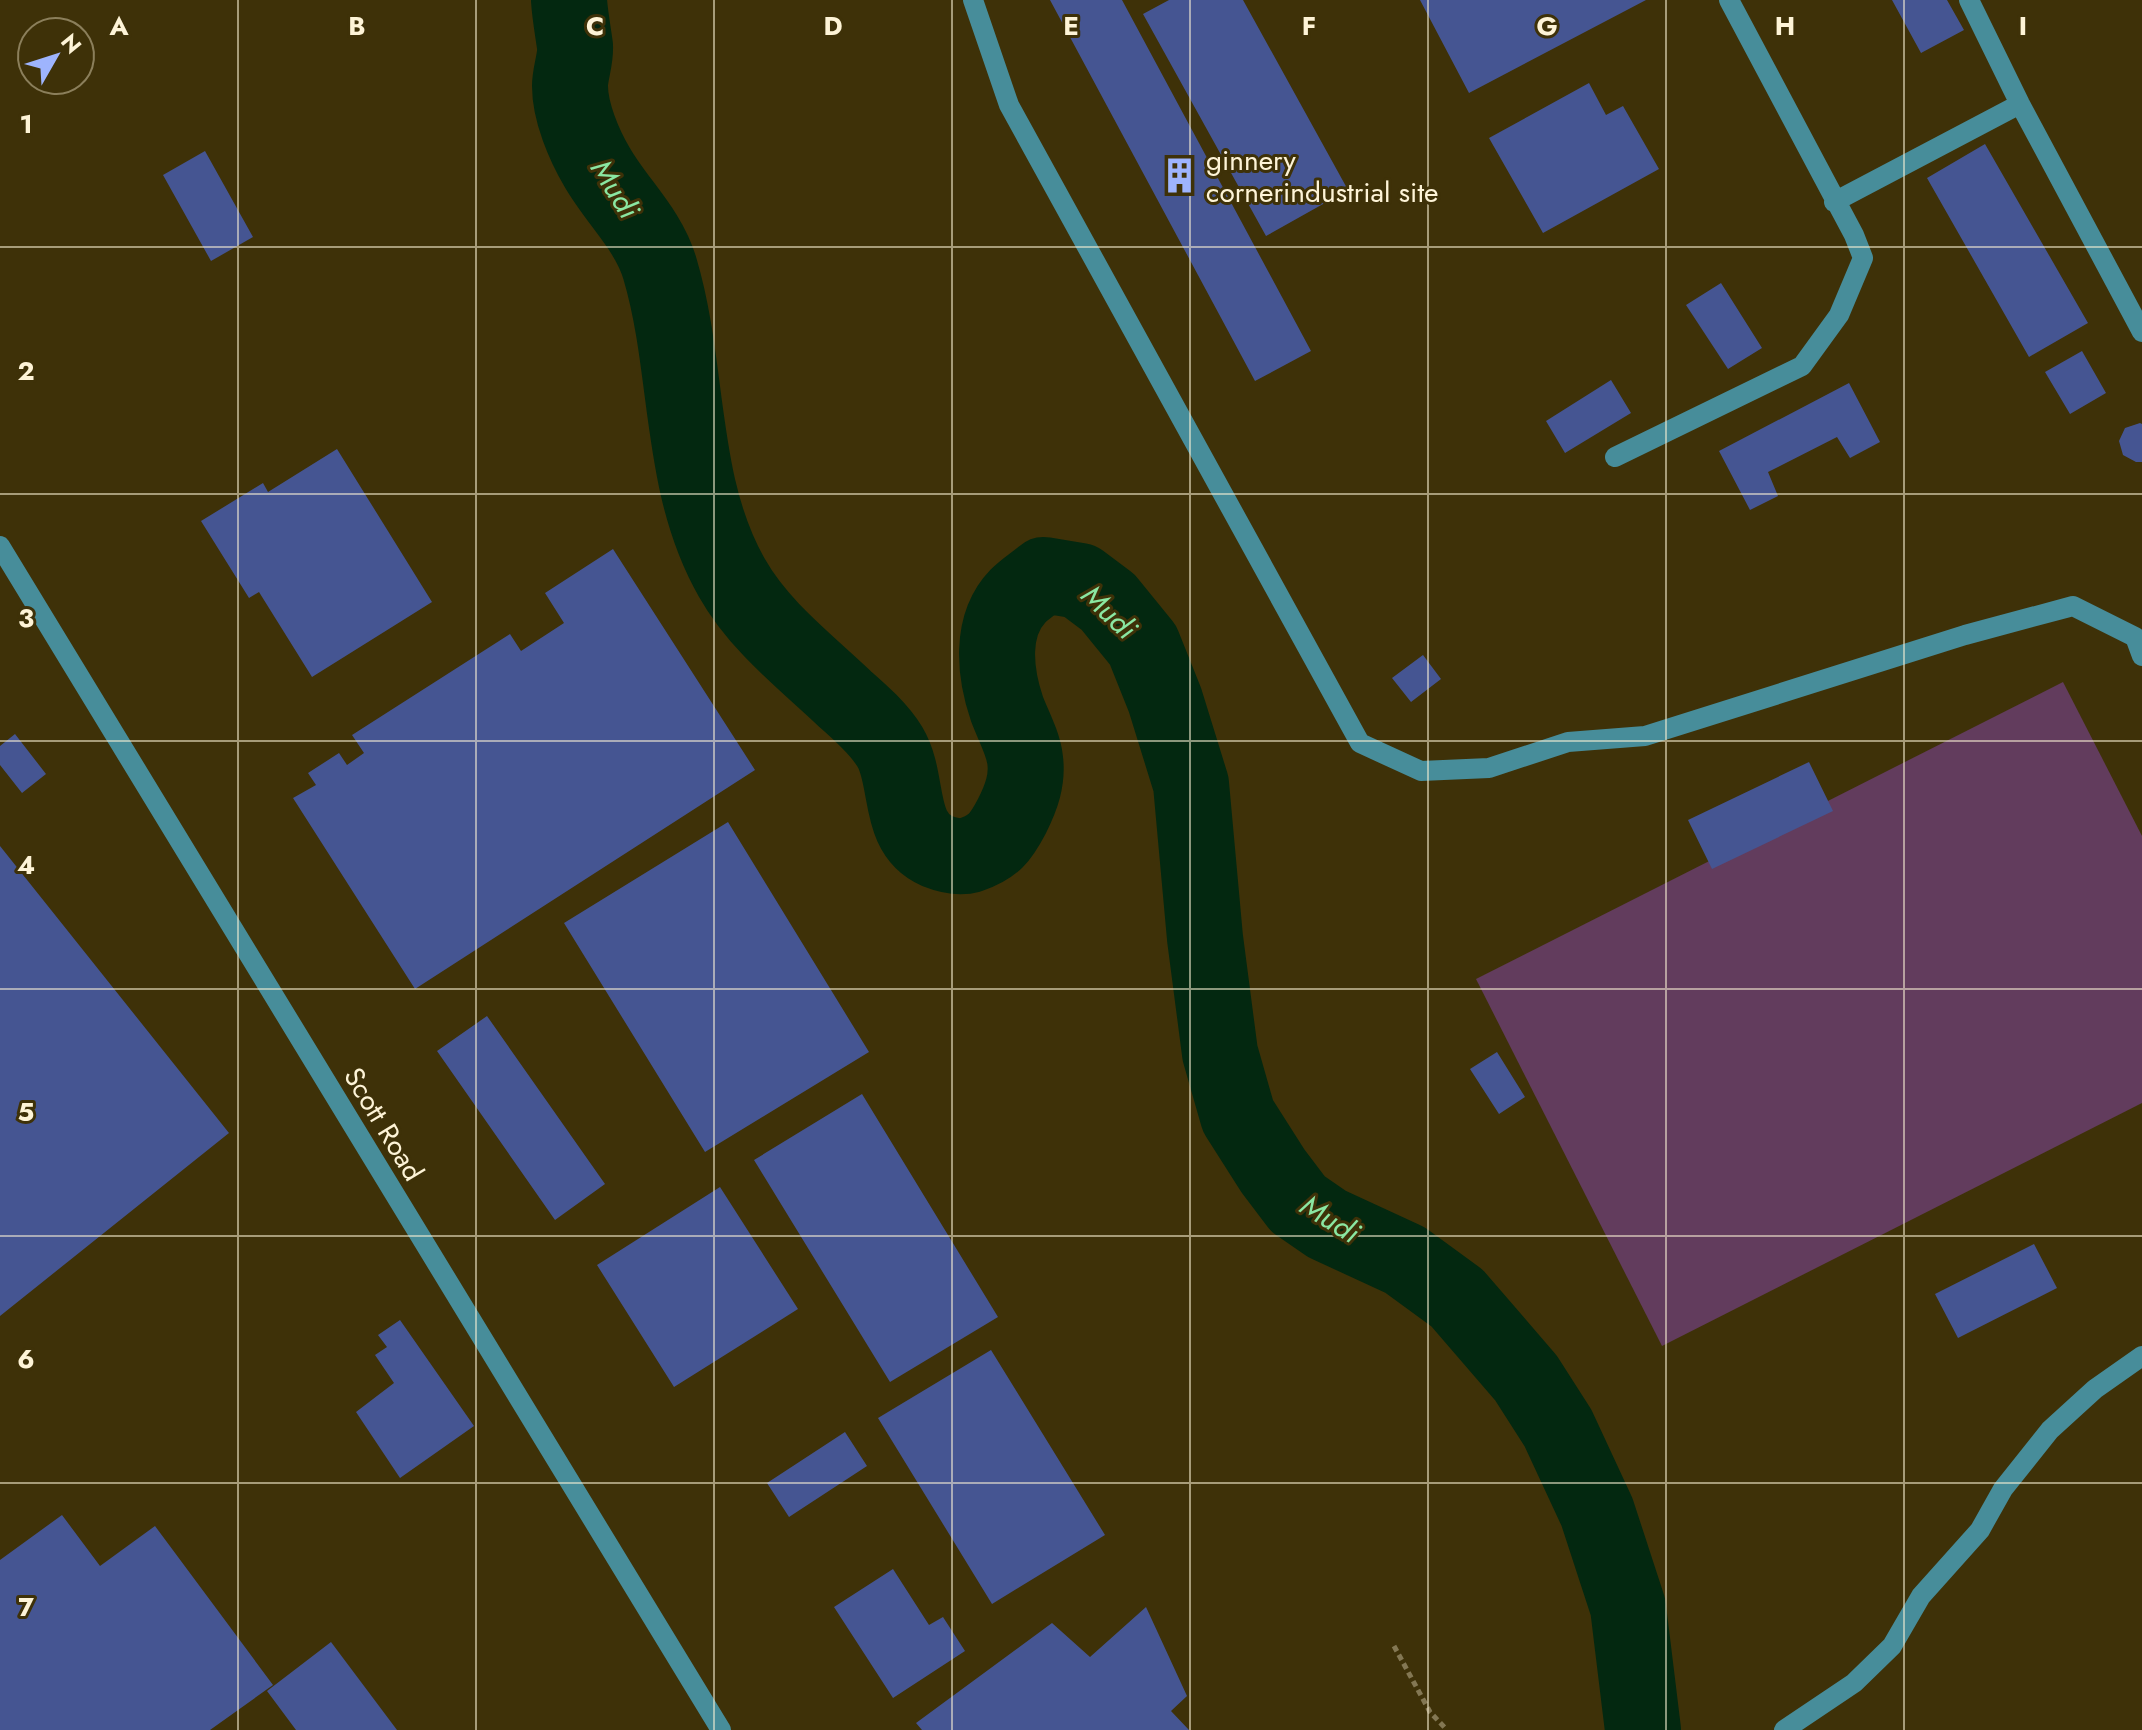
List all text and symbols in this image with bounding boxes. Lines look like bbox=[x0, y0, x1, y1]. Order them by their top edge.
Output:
text: A bbox=[108, 7, 129, 45]
text: B bbox=[348, 7, 366, 45]
text: C bbox=[586, 7, 604, 45]
text: D bbox=[823, 7, 843, 45]
text: E bbox=[1063, 7, 1079, 45]
text: F bbox=[1302, 7, 1316, 45]
text: G bbox=[1536, 7, 1558, 45]
text: H bbox=[1775, 7, 1795, 45]
text: I bbox=[2019, 7, 2027, 45]
north arrow bbox=[16, 16, 96, 96]
text: N bbox=[54, 27, 89, 60]
text: 1 bbox=[19, 105, 33, 143]
place label: ginnery cornerindustrial site bbox=[1206, 140, 1439, 213]
water label: Mudi bbox=[580, 151, 651, 227]
building icon: ginnery cornerindustrial site bbox=[1161, 157, 1199, 195]
text: 2 bbox=[17, 352, 35, 390]
water label: Mudi bbox=[1072, 574, 1147, 649]
text: 3 bbox=[18, 599, 34, 637]
text: 4 bbox=[17, 846, 35, 884]
street label: Scott Road bbox=[333, 1060, 434, 1189]
text: 5 bbox=[18, 1093, 34, 1131]
water label: Mudi bbox=[1292, 1184, 1369, 1254]
text: 6 bbox=[17, 1340, 35, 1378]
text: 7 bbox=[18, 1588, 34, 1626]

